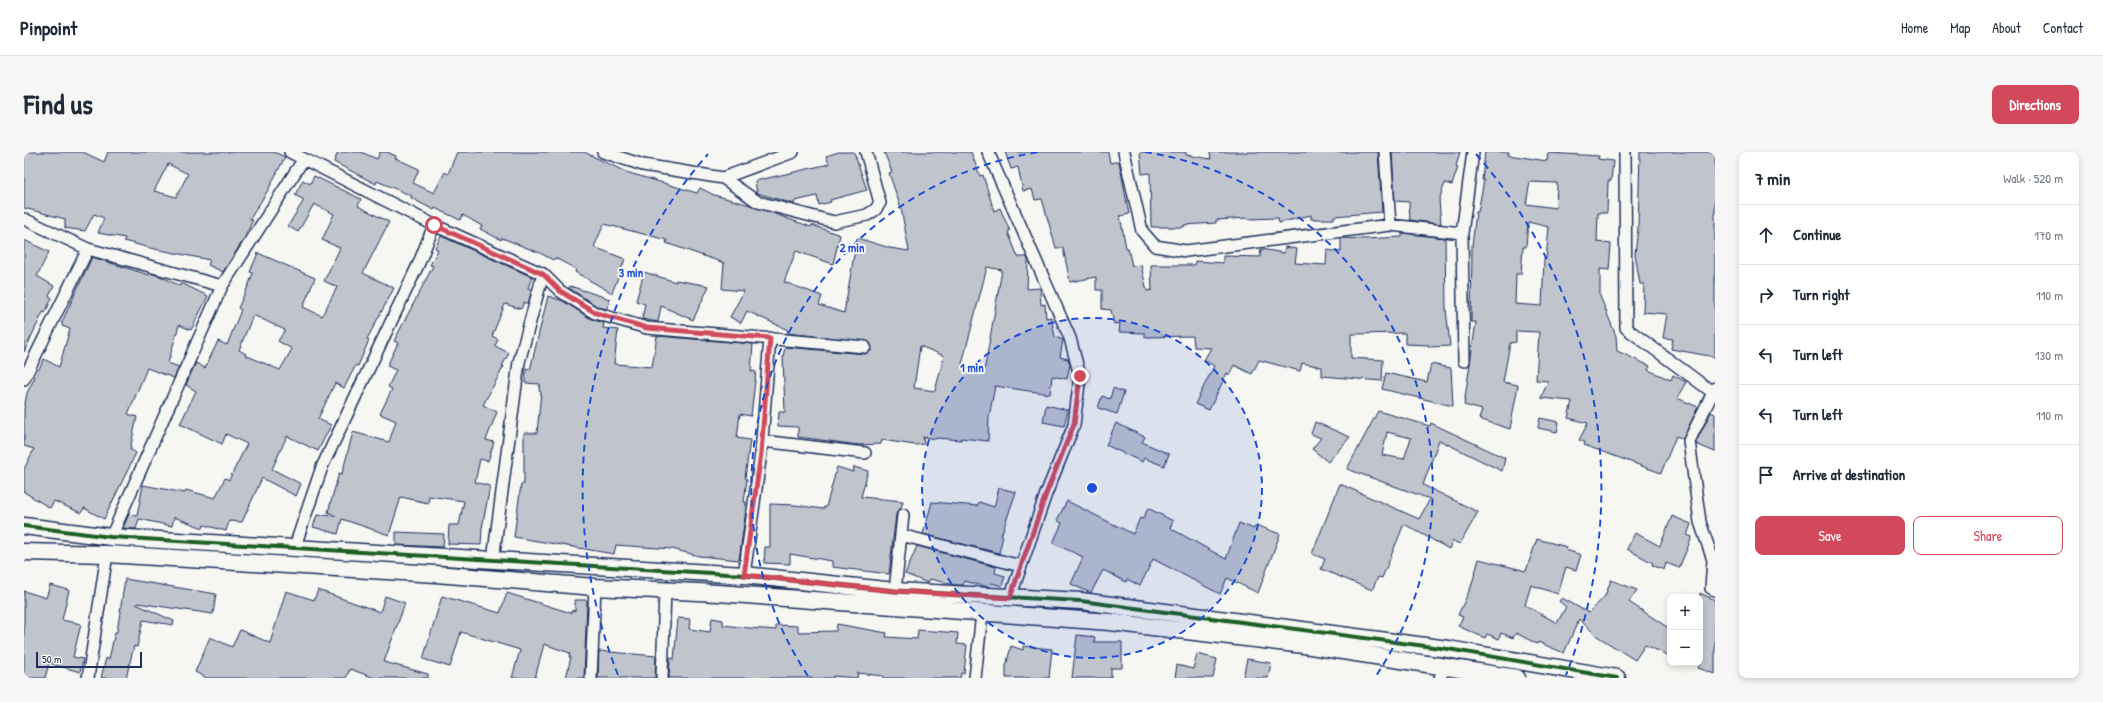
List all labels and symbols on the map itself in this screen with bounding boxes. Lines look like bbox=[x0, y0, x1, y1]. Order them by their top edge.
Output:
route start bbox=[425, 216, 443, 234]
text: 2 min bbox=[840, 239, 865, 256]
text: 3 min bbox=[619, 264, 644, 281]
text: 1 min bbox=[960, 359, 984, 376]
route end bbox=[1071, 367, 1089, 385]
centre of rings bbox=[1085, 481, 1099, 495]
scale bar bbox=[36, 650, 142, 669]

